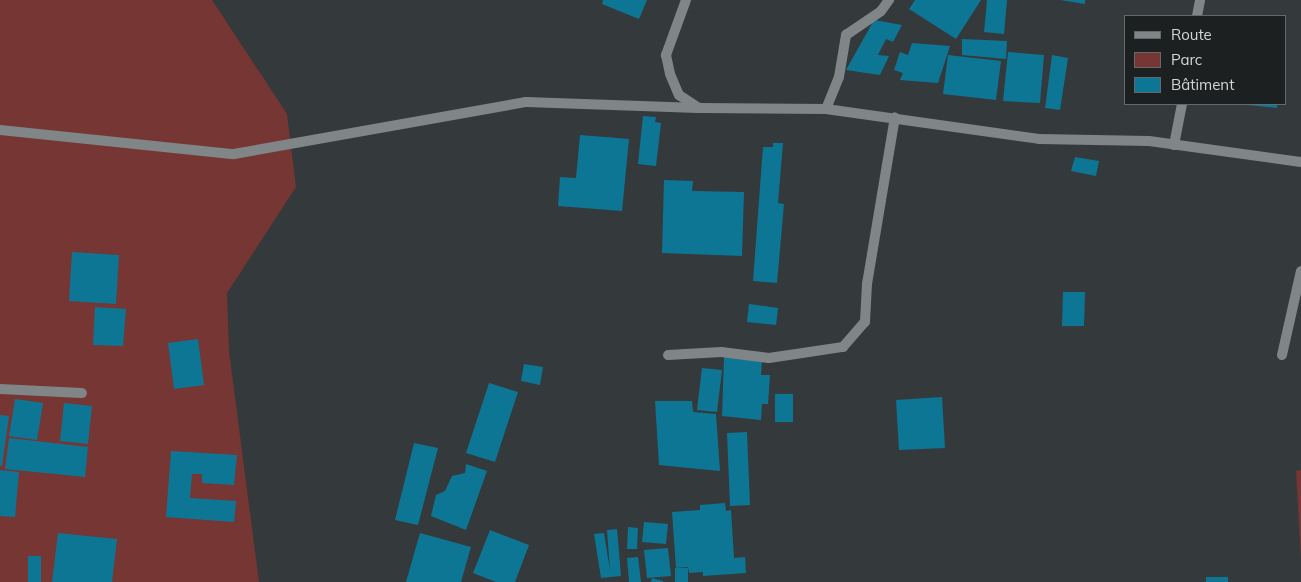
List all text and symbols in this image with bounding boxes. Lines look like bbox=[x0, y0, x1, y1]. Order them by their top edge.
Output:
legend bbox=[1124, 15, 1286, 105]
text: Route bbox=[1171, 25, 1212, 44]
text: Parc bbox=[1171, 50, 1202, 69]
text: Bâtiment bbox=[1171, 75, 1234, 94]

